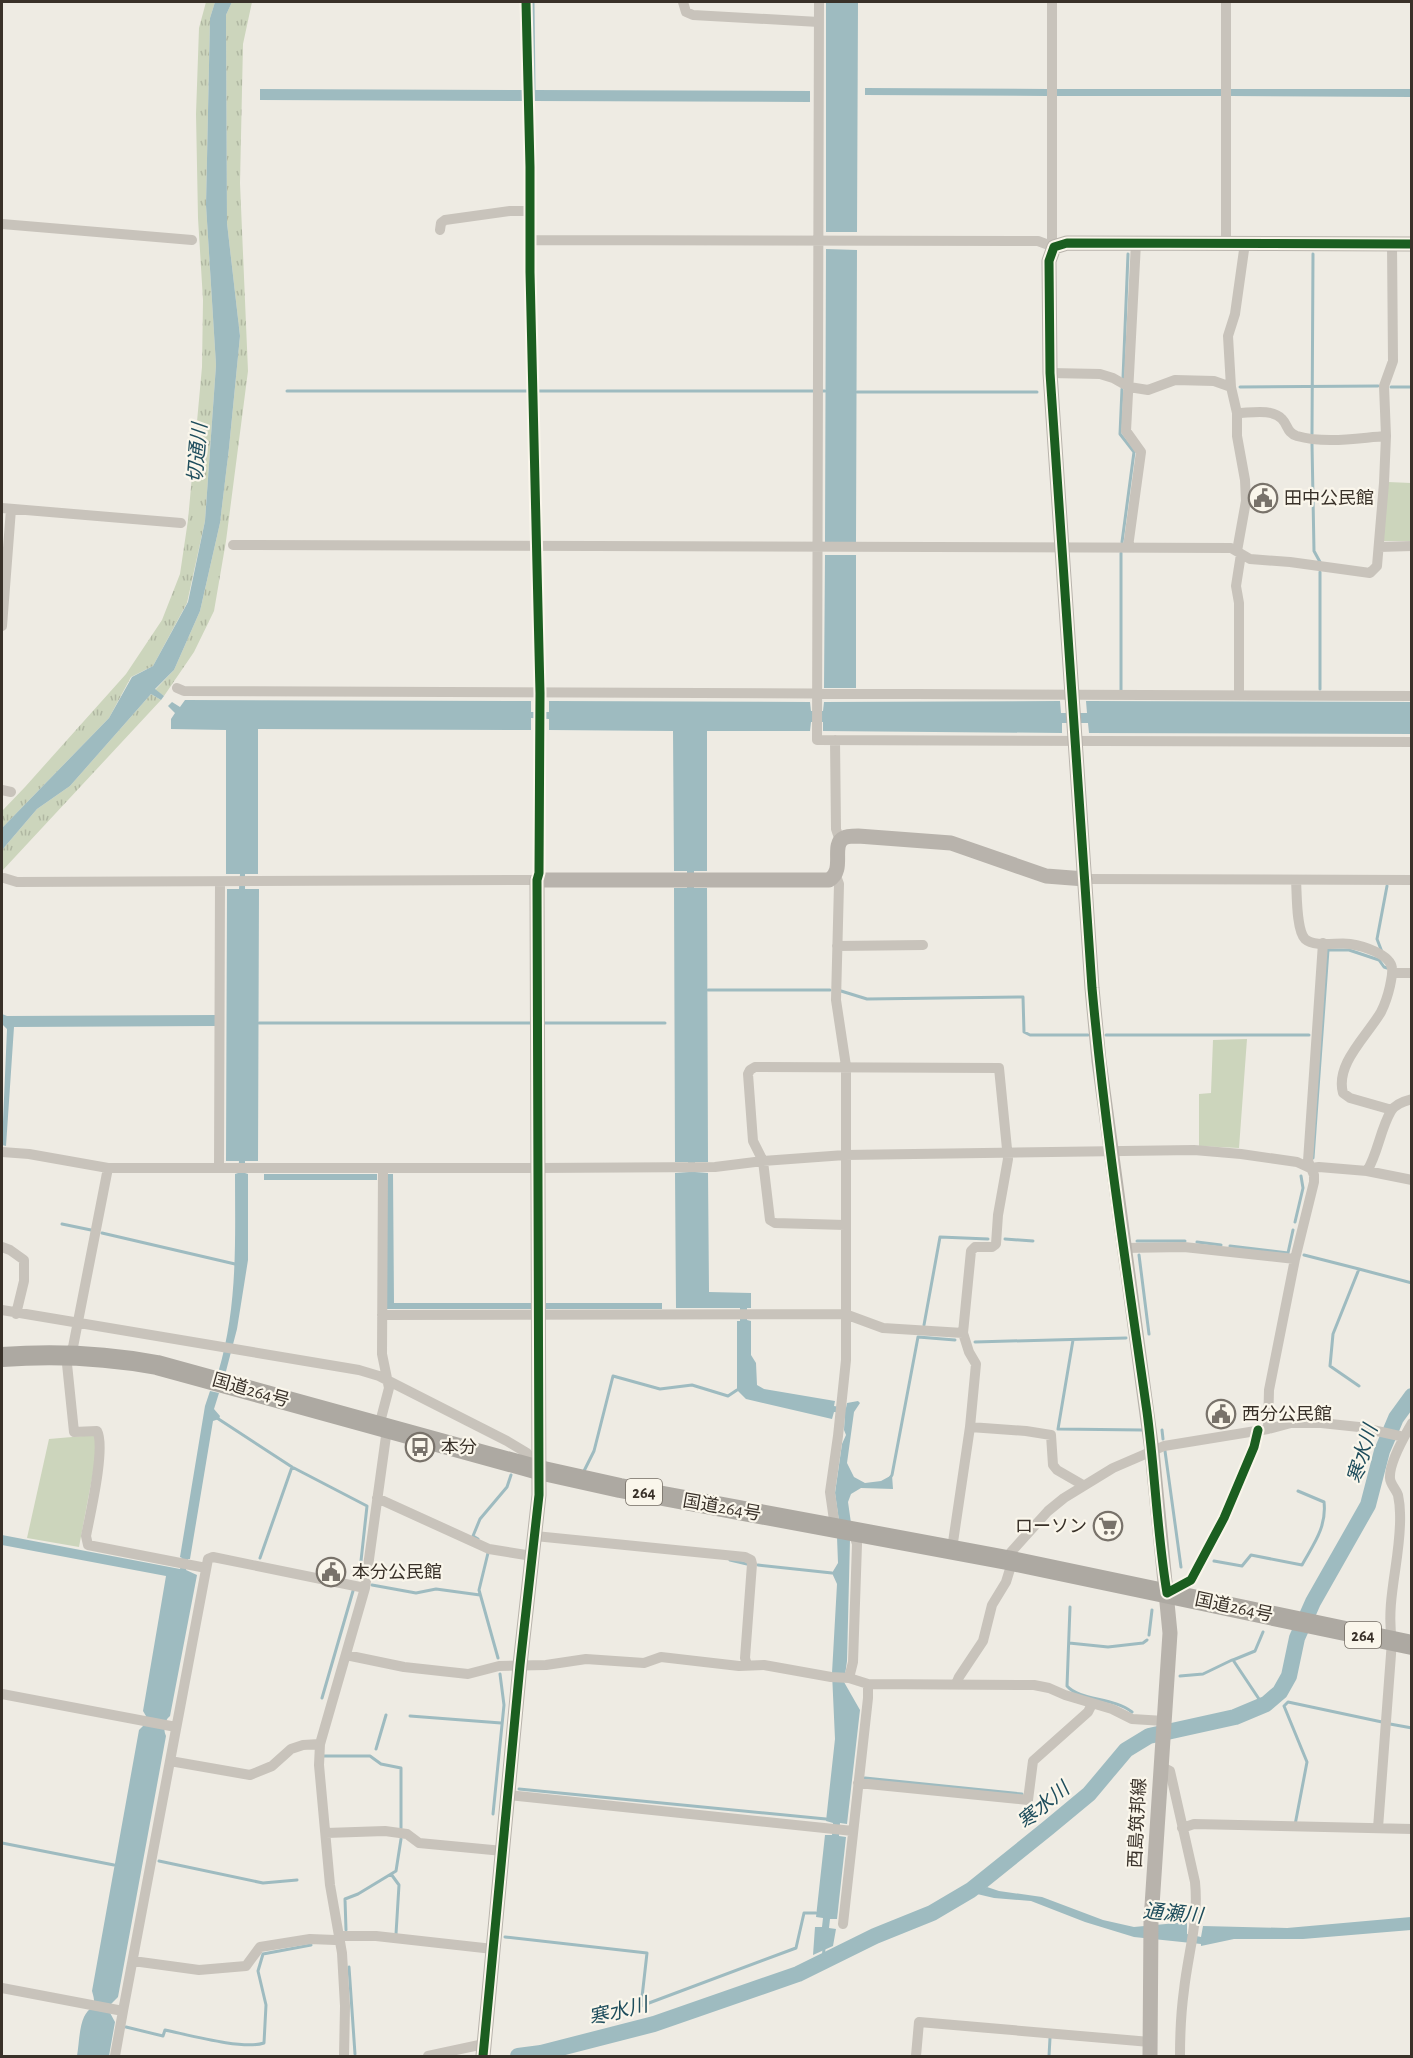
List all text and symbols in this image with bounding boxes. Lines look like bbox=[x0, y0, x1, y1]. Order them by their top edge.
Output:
water label: 切通川 bbox=[184, 420, 211, 484]
public building icon: 田中公民館 bbox=[1247, 482, 1279, 514]
place label: 田中公民館 bbox=[1284, 489, 1374, 508]
street label: 国道264号 bbox=[210, 1369, 292, 1411]
public building icon: 西分公民館 bbox=[1205, 1398, 1237, 1430]
place label: 西分公民館 bbox=[1242, 1405, 1332, 1424]
water label: 寒水川 bbox=[1344, 1420, 1382, 1486]
bus stop icon: 本分 bbox=[404, 1431, 436, 1463]
place label: 本分 bbox=[441, 1438, 477, 1457]
road number: 264 bbox=[626, 1479, 662, 1505]
street label: 国道264号 bbox=[681, 1490, 763, 1524]
supermarket icon: ローソン bbox=[1092, 1510, 1124, 1542]
place label: ローソン bbox=[1015, 1518, 1087, 1536]
public building icon: 本分公民館 bbox=[315, 1556, 347, 1588]
place label: 本分公民館 bbox=[352, 1563, 442, 1582]
street label: 国道264号 bbox=[1193, 1589, 1275, 1625]
road number: 264 bbox=[1345, 1622, 1381, 1648]
water label: 寒水川 bbox=[1014, 1777, 1075, 1833]
street label: 西島筑邦線 bbox=[1125, 1778, 1149, 1868]
water label: 通瀬川 bbox=[1142, 1900, 1206, 1927]
water label: 寒水川 bbox=[586, 1994, 652, 2029]

